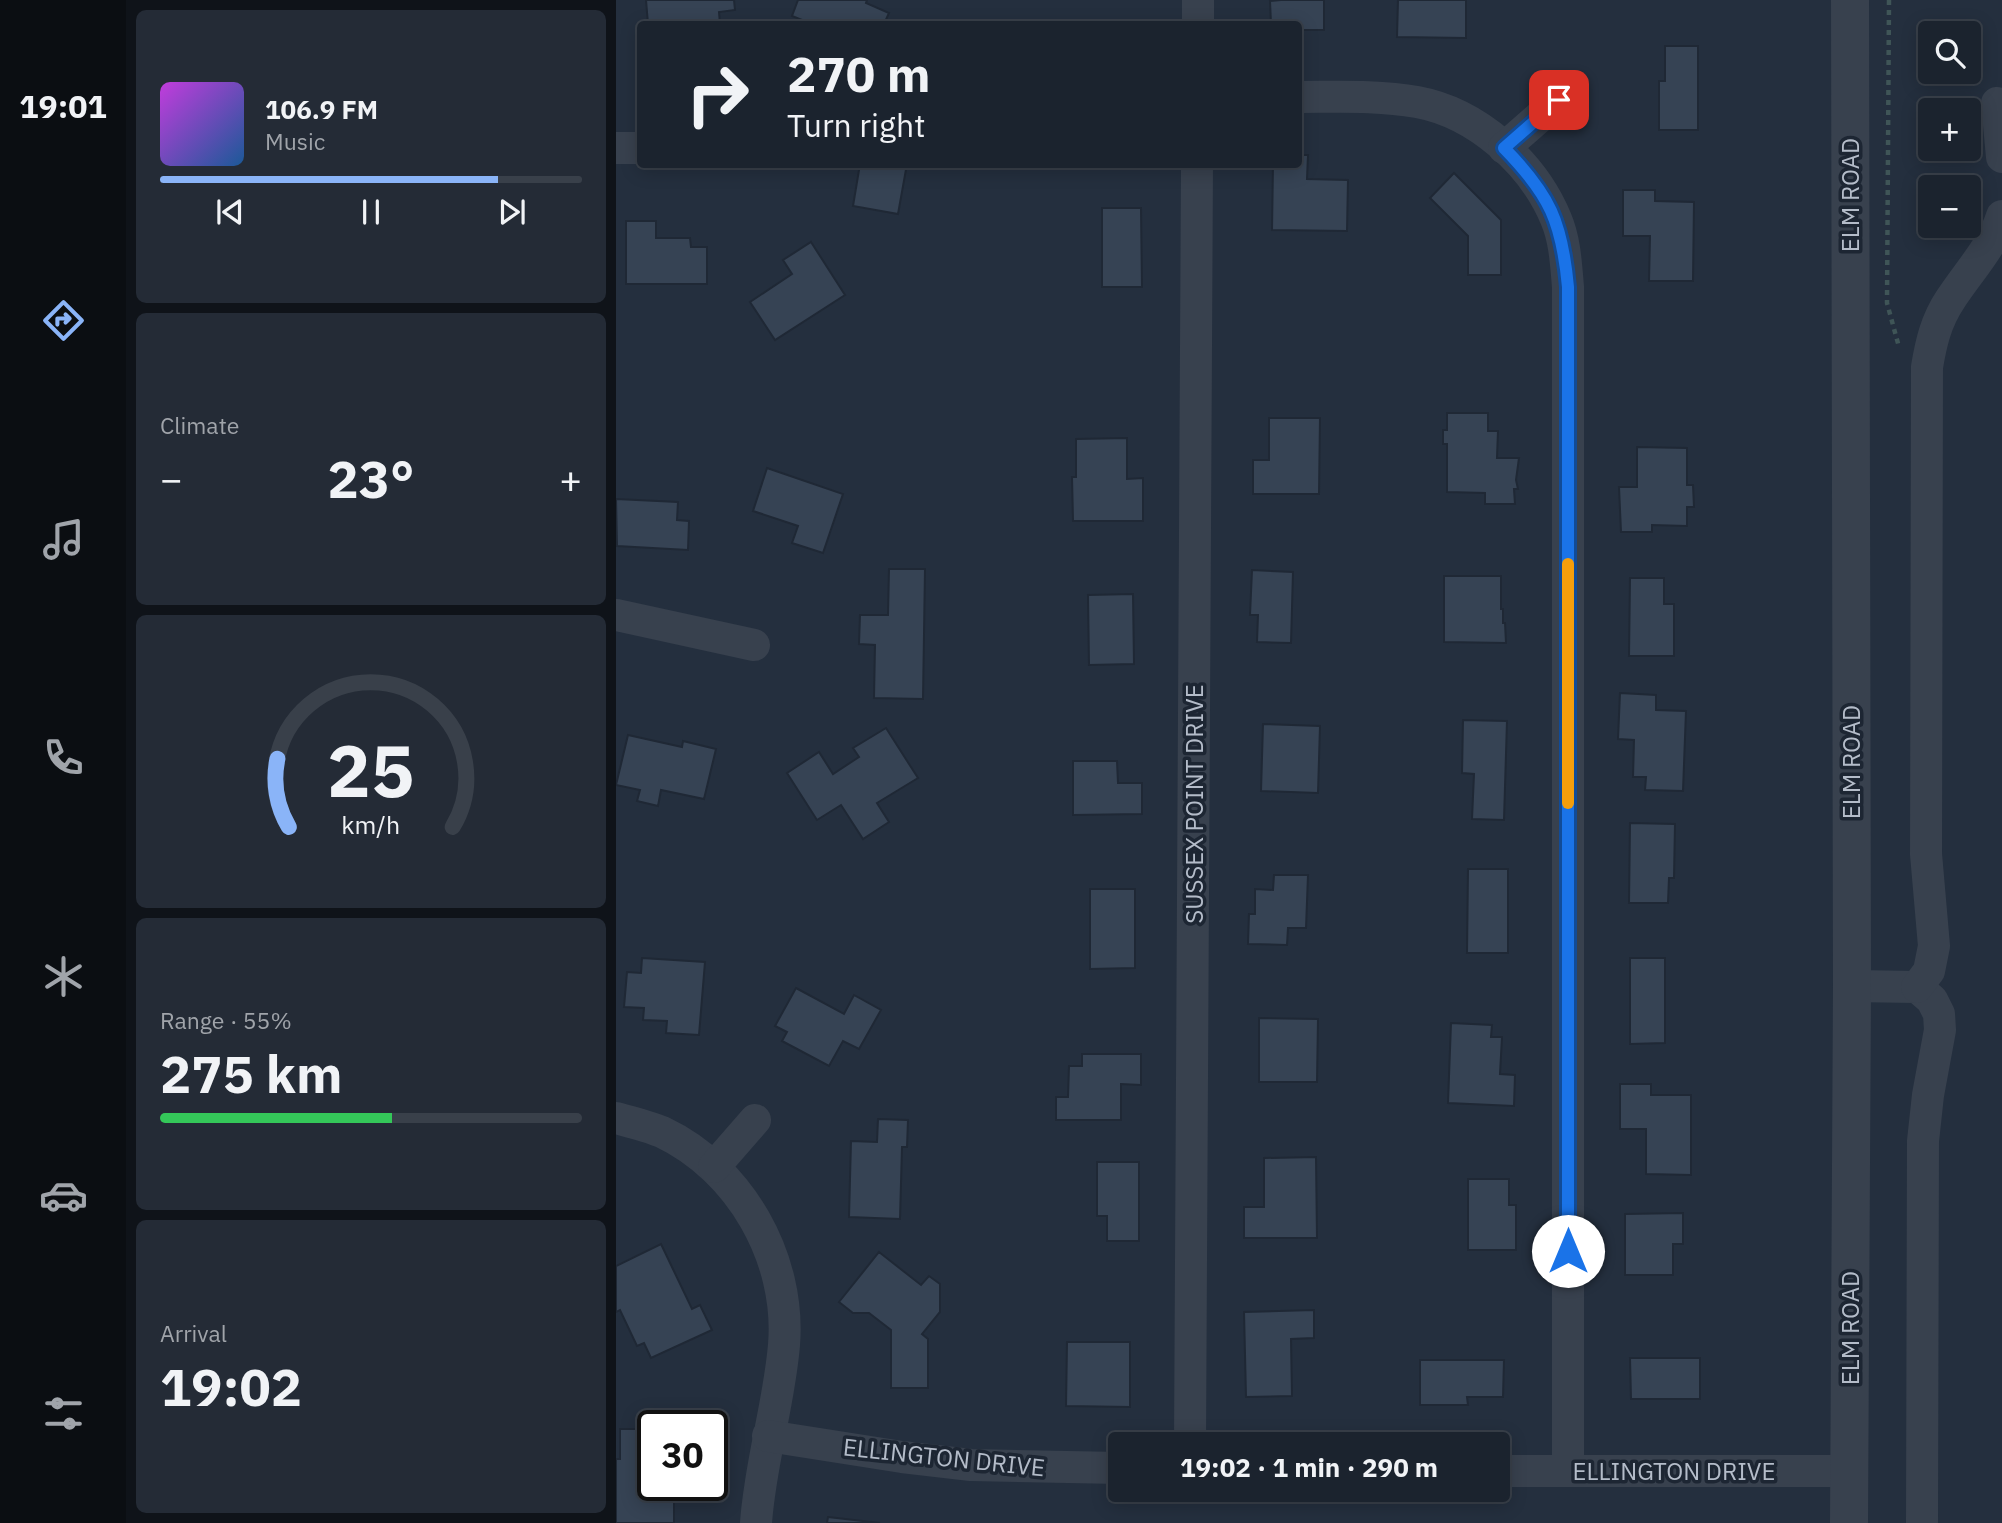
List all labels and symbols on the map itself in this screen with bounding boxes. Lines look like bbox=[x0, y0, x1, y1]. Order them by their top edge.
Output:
pin bbox=[1529, 70, 1589, 130]
street label: ELM ROAD bbox=[1834, 138, 1866, 252]
street label: SUSSEX POINT DRIVE bbox=[1178, 684, 1210, 924]
street label: ELM ROAD bbox=[1835, 705, 1867, 819]
position arrow bbox=[1531, 1214, 1605, 1288]
street label: ELM ROAD bbox=[1834, 1271, 1866, 1385]
speed limit sign: 30 bbox=[637, 1410, 728, 1501]
street label: ELLINGTON DRIVE bbox=[841, 1430, 1047, 1484]
street label: ELLINGTON DRIVE bbox=[1573, 1455, 1775, 1487]

